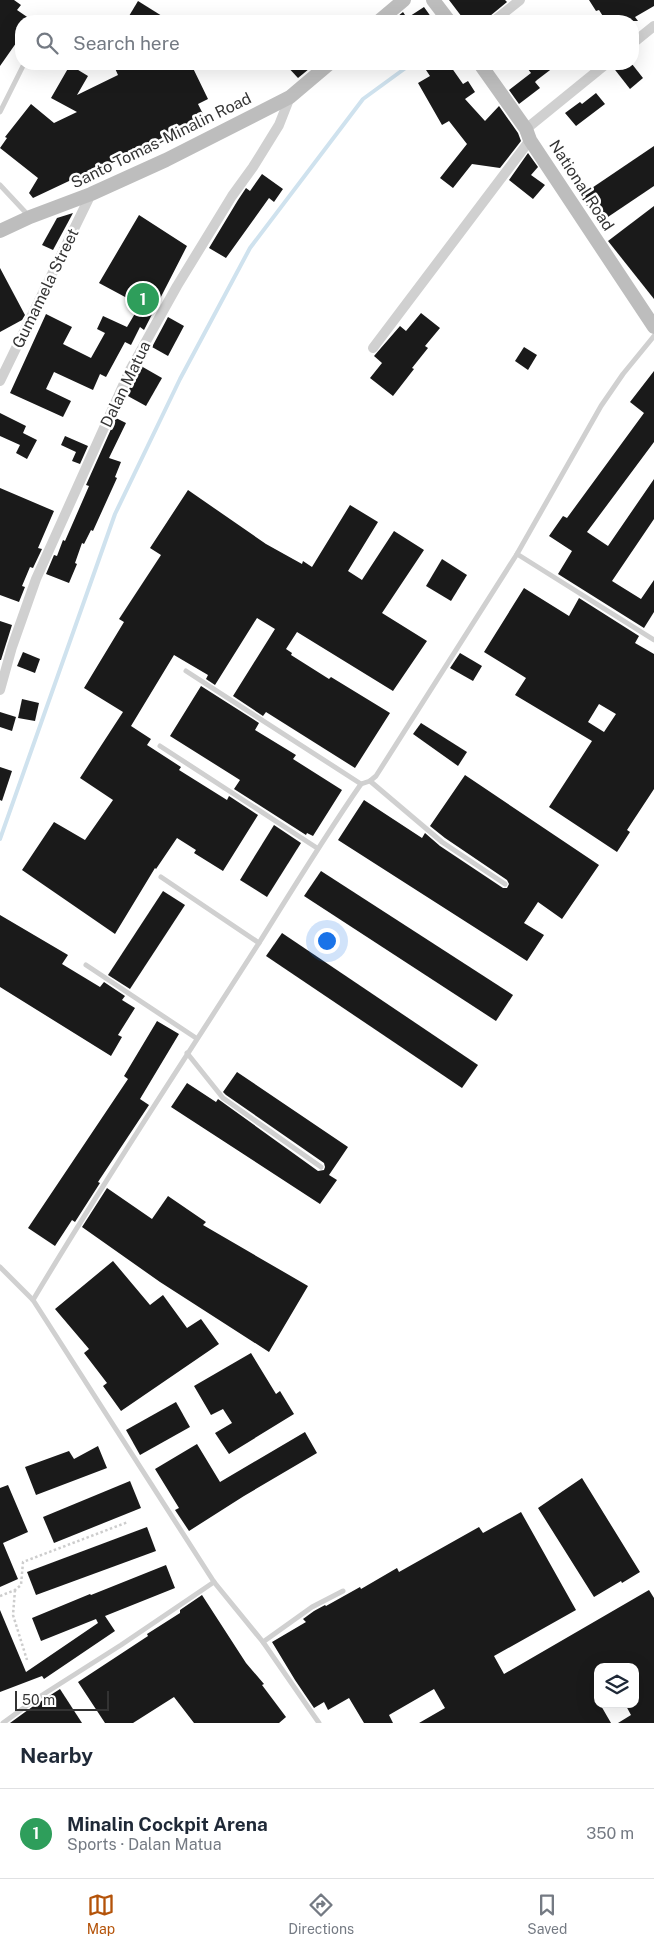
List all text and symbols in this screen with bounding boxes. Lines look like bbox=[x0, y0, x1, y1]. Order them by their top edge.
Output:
search box bbox=[15, 15, 639, 70]
icon: search bbox=[33, 29, 61, 57]
text: Search here bbox=[73, 32, 180, 54]
street label: Santo Tomas-Minalin Road bbox=[68, 88, 254, 192]
street label: National Road bbox=[545, 136, 618, 234]
street label: Gumamela Street bbox=[8, 225, 83, 351]
pin: 1 bbox=[127, 280, 159, 318]
street label: Dalan Matua bbox=[96, 338, 154, 430]
your location bbox=[314, 928, 340, 954]
map controls bbox=[594, 1663, 639, 1708]
button: layers bbox=[594, 1663, 639, 1708]
scale bar bbox=[15, 1688, 109, 1711]
text: 50 m bbox=[22, 1692, 55, 1708]
text: Nearby bbox=[20, 1743, 93, 1768]
text: Minalin Cockpit Arena bbox=[67, 1813, 268, 1835]
text: 1 bbox=[33, 1824, 39, 1843]
text: 350 m bbox=[586, 1824, 634, 1843]
text: Sports · Dalan Matua bbox=[67, 1835, 221, 1854]
tab: Map bbox=[87, 1891, 115, 1937]
tab: Directions bbox=[288, 1891, 354, 1937]
tab: Saved bbox=[527, 1891, 567, 1937]

